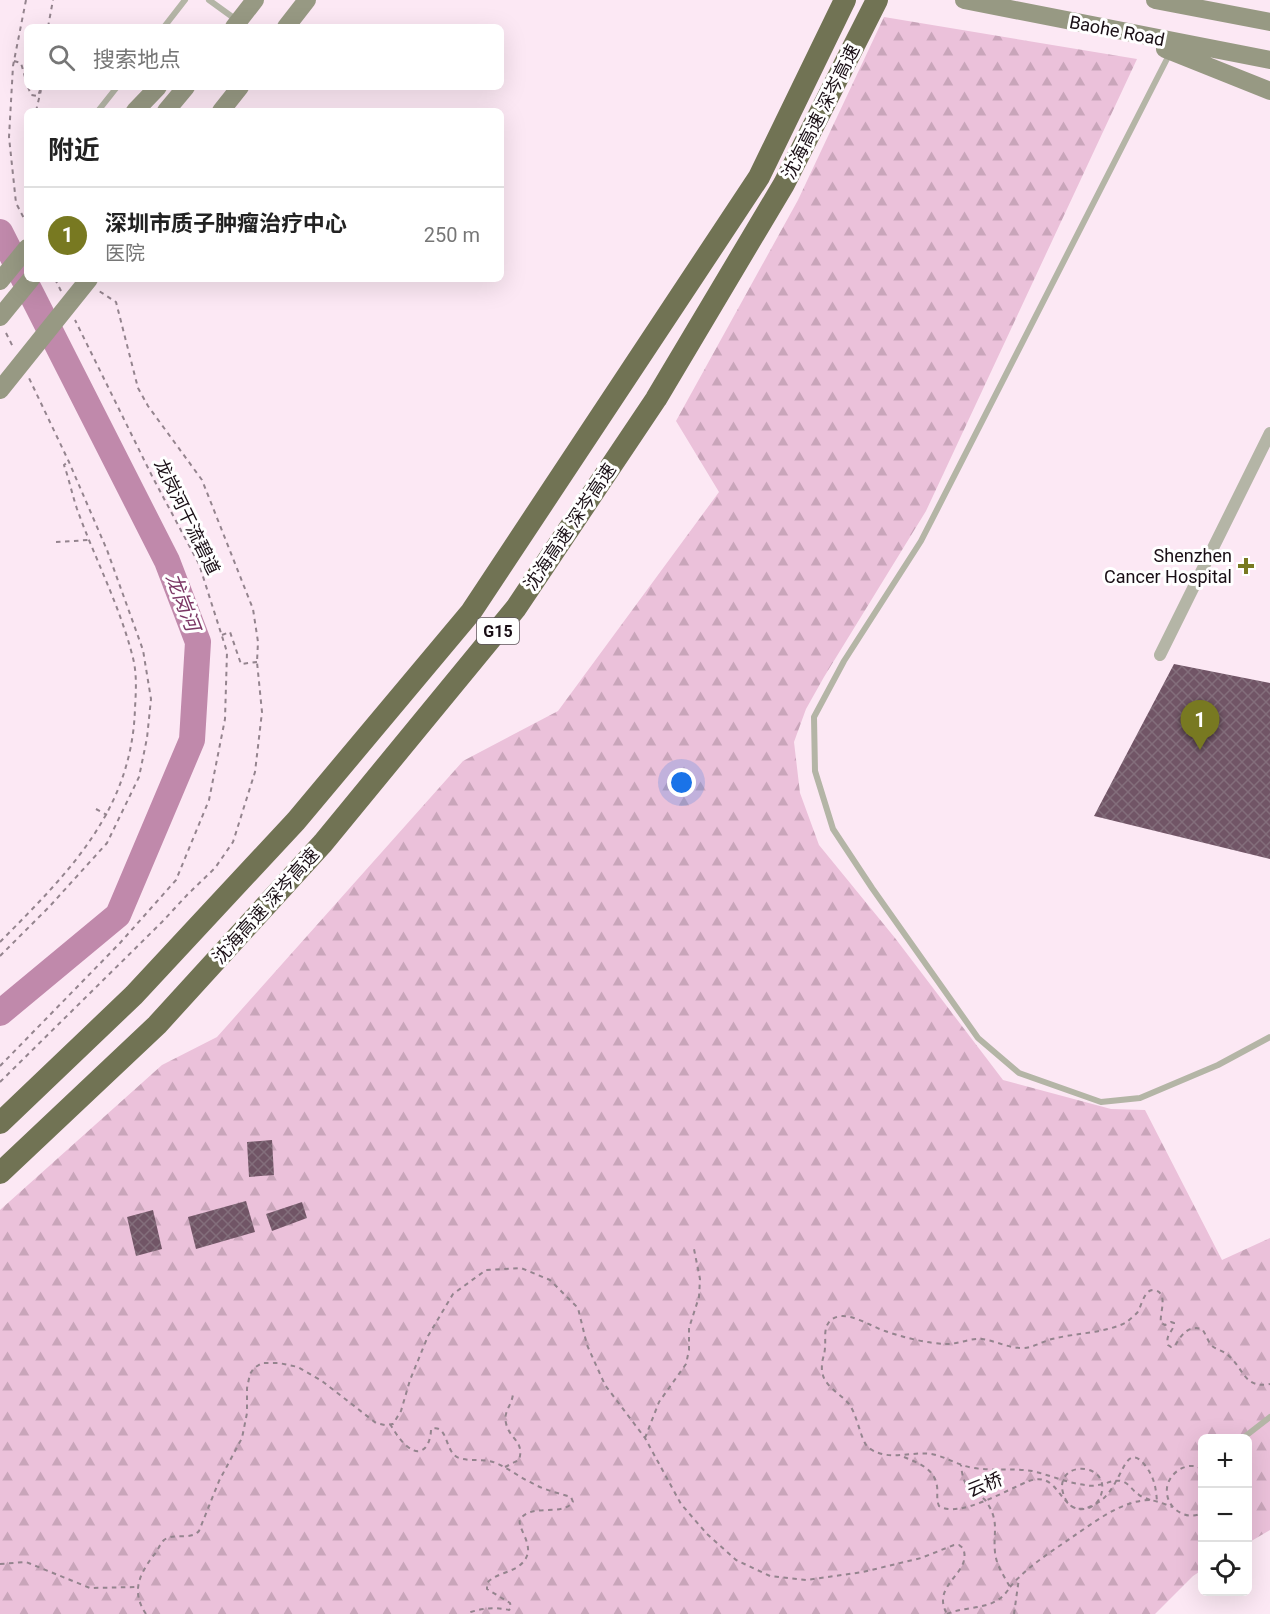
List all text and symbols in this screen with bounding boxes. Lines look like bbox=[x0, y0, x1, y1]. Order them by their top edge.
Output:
street label: Baohe Road bbox=[1068, 11, 1166, 50]
search box bbox=[24, 24, 504, 90]
icon: search bbox=[45, 41, 78, 74]
street label: 沈海高速 深岑高速 bbox=[777, 41, 864, 183]
text: 搜索地点 bbox=[93, 47, 181, 72]
text: 附近 bbox=[48, 135, 100, 165]
text: 深圳市质子肿瘤治疗中心 bbox=[105, 211, 347, 236]
text: 1 bbox=[62, 223, 73, 247]
text: 250 m bbox=[424, 223, 480, 247]
text: 医院 bbox=[105, 241, 145, 265]
street label: 龙岗河干流碧道 bbox=[150, 456, 225, 578]
street label: 沈海高速 深岑高速 bbox=[519, 459, 620, 594]
place label: Shenzhen Cancer Hospital bbox=[1104, 545, 1232, 587]
marker: Shenzhen Cancer Hospital bbox=[1237, 557, 1255, 575]
water label: 龙岗河 bbox=[161, 570, 206, 638]
road number: G15 bbox=[477, 618, 519, 644]
pin: 1 bbox=[1180, 700, 1220, 750]
your location bbox=[667, 768, 696, 797]
street label: 沈海高速 深岑高速 bbox=[208, 843, 323, 968]
map controls bbox=[1198, 1434, 1252, 1596]
button: + bbox=[1198, 1434, 1252, 1488]
street label: 云桥 bbox=[964, 1468, 1005, 1501]
button: − bbox=[1198, 1488, 1252, 1542]
button: locate bbox=[1198, 1542, 1252, 1596]

